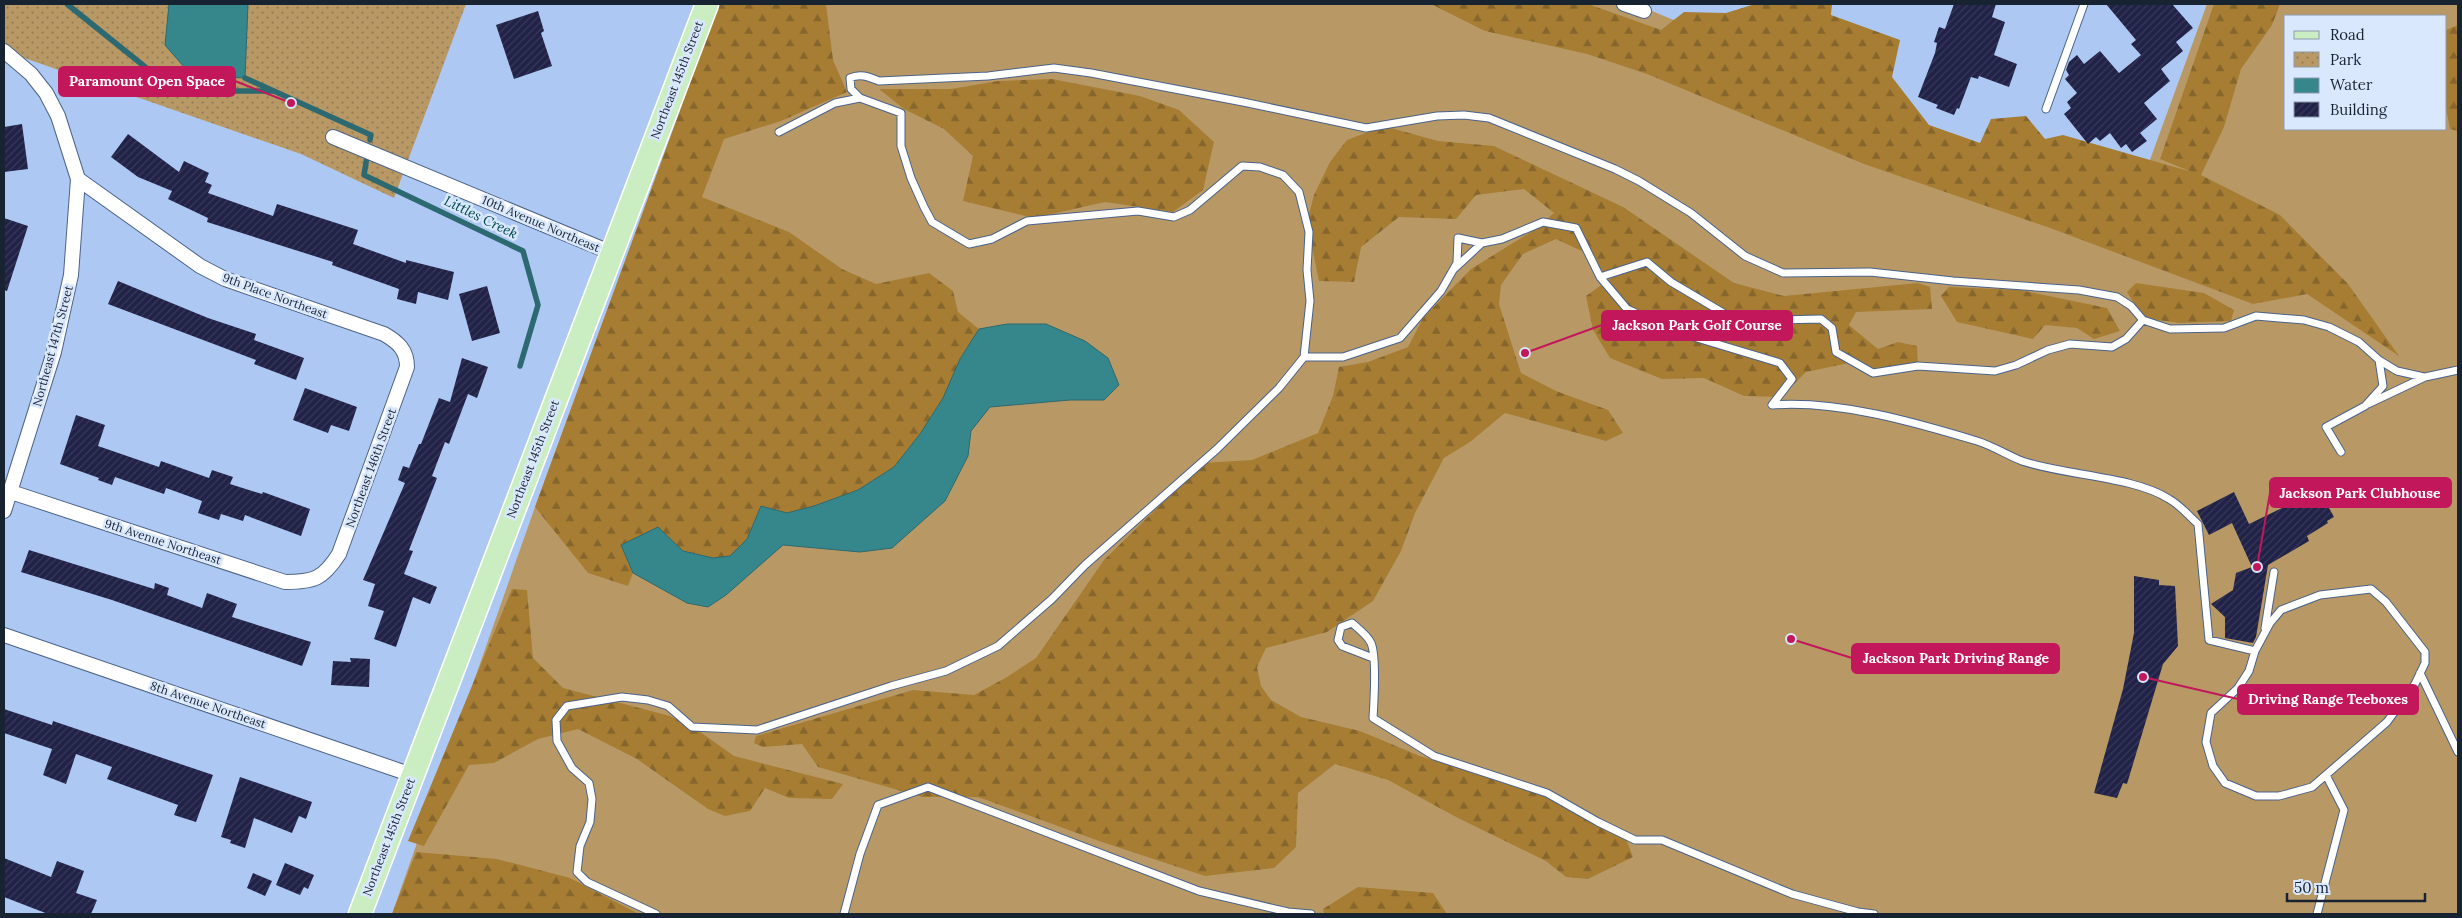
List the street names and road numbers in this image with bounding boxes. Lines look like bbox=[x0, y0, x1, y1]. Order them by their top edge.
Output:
street label: Northeast 145th Street bbox=[647, 18, 706, 141]
street label: 10th Avenue Northeast bbox=[480, 192, 603, 255]
street label: 9th Place Northeast bbox=[221, 270, 330, 322]
street label: Northeast 147th Street bbox=[29, 283, 76, 408]
street label: Northeast 145th Street bbox=[503, 397, 562, 520]
street label: Northeast 146th Street bbox=[342, 406, 399, 530]
street label: 9th Avenue Northeast bbox=[103, 516, 224, 568]
street label: 8th Avenue Northeast bbox=[148, 678, 268, 732]
street label: Northeast 145th Street bbox=[359, 775, 418, 898]

